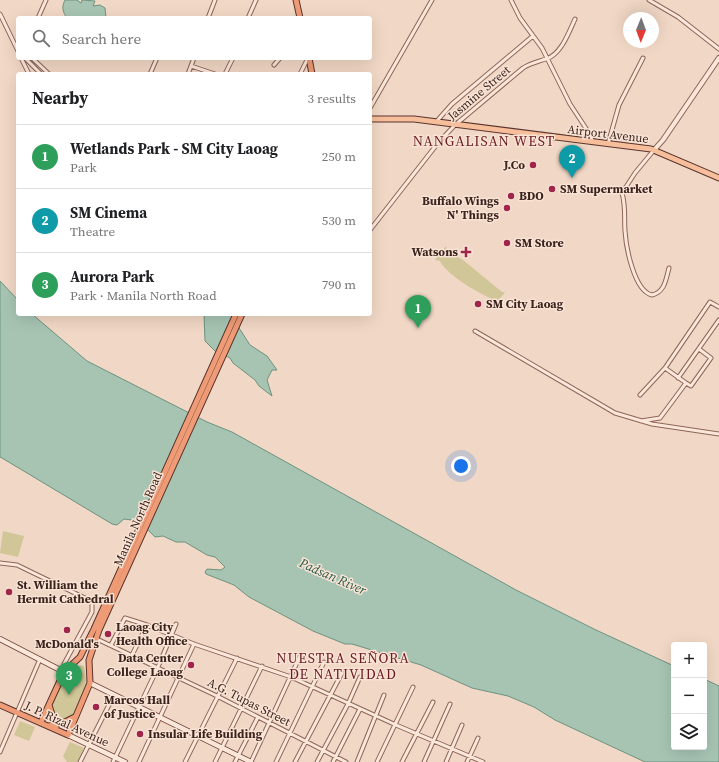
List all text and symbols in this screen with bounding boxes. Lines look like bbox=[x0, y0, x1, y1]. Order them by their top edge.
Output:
north arrow bbox=[623, 12, 659, 48]
search box bbox=[16, 16, 372, 60]
icon: search bbox=[30, 27, 52, 49]
text: Search here bbox=[62, 28, 141, 49]
street label: Jasmine Street bbox=[444, 62, 514, 125]
text: Nearby bbox=[32, 86, 88, 110]
text: 3 results bbox=[308, 90, 356, 107]
street label: Airport Avenue bbox=[567, 121, 649, 147]
district label: NANGALISAN WEST bbox=[413, 131, 555, 151]
text: Wetlands Park - SM City Laoag bbox=[70, 138, 278, 159]
pin: 2 bbox=[559, 145, 585, 178]
text: 1 bbox=[41, 148, 49, 165]
text: 250 m bbox=[322, 148, 356, 165]
place label: J.Co bbox=[503, 157, 525, 173]
text: Park bbox=[70, 159, 97, 176]
marker: J.Co bbox=[528, 160, 538, 170]
place label: SM Supermarket bbox=[560, 181, 653, 197]
marker: SM Supermarket bbox=[547, 184, 557, 194]
place label: BDO bbox=[519, 188, 544, 204]
marker: BDO bbox=[506, 191, 516, 201]
place label: Buffalo Wings N' Things bbox=[422, 193, 500, 223]
text: SM Cinema bbox=[70, 202, 147, 223]
marker: Buffalo Wings N' Things bbox=[502, 203, 512, 213]
text: 2 bbox=[41, 212, 49, 229]
text: 530 m bbox=[322, 212, 356, 229]
text: Theatre bbox=[70, 223, 115, 240]
place label: SM Store bbox=[515, 235, 564, 251]
marker: SM Store bbox=[502, 238, 512, 248]
place label: Watsons bbox=[411, 244, 459, 260]
marker: Watsons bbox=[461, 247, 471, 257]
text: Aurora Park bbox=[70, 266, 154, 287]
text: 3 bbox=[41, 276, 49, 293]
text: 790 m bbox=[322, 276, 356, 293]
text: Park · Manila North Road bbox=[70, 287, 217, 304]
pin: 1 bbox=[405, 295, 431, 328]
place label: SM City Laoag bbox=[486, 296, 564, 312]
marker: SM City Laoag bbox=[473, 299, 483, 309]
your location bbox=[451, 456, 471, 476]
street label: Manila North Road bbox=[110, 469, 166, 569]
water label: Padsan River bbox=[296, 554, 370, 599]
place label: St. William the Hermit Cathedral bbox=[17, 577, 114, 607]
marker: St. William the Hermit Cathedral bbox=[4, 587, 14, 597]
place label: Laoag City Health Office bbox=[116, 619, 188, 649]
marker: McDonald's bbox=[62, 625, 72, 635]
marker: Laoag City Health Office bbox=[103, 629, 113, 639]
place label: McDonald's bbox=[35, 636, 99, 652]
map controls bbox=[671, 642, 707, 750]
button: + bbox=[671, 642, 707, 678]
district label: NUESTRA SEÑORA DE NATIVIDAD bbox=[276, 648, 410, 684]
place label: Data Center College Laoag bbox=[107, 650, 183, 680]
marker: Data Center College Laoag bbox=[186, 660, 196, 670]
pin: 3 bbox=[56, 662, 82, 695]
street label: A.G. Tupas Street bbox=[205, 674, 293, 730]
button: − bbox=[671, 678, 707, 714]
place label: Marcos Hall of Justice bbox=[104, 692, 170, 722]
street label: J. P. Rizal Avenue bbox=[21, 697, 112, 751]
marker: Marcos Hall of Justice bbox=[91, 702, 101, 712]
button: layers bbox=[671, 714, 707, 750]
place label: Insular Life Building bbox=[148, 726, 263, 742]
marker: Insular Life Building bbox=[135, 729, 145, 739]

